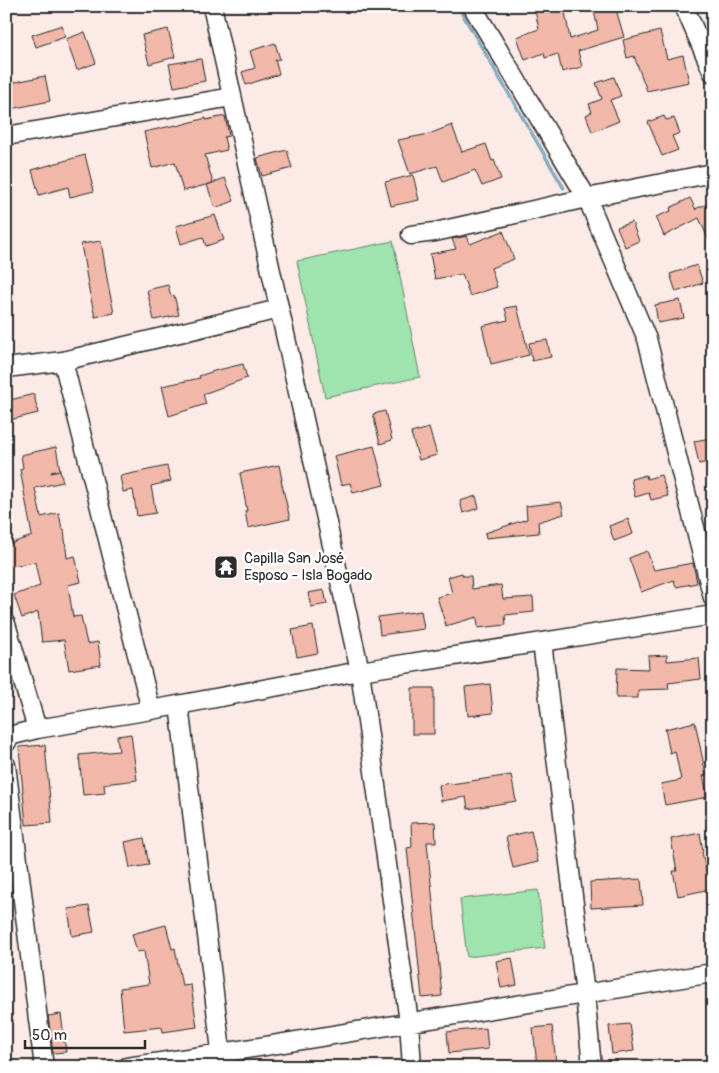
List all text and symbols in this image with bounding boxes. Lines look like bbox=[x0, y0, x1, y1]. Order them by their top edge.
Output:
place label: Capilla San José Esposo - Isla Bogado bbox=[244, 549, 372, 585]
temple icon: Capilla San José Esposo - Isla Bogado bbox=[213, 554, 239, 580]
scale bar bbox=[25, 1018, 145, 1050]
text: 50 m bbox=[32, 1026, 67, 1045]

